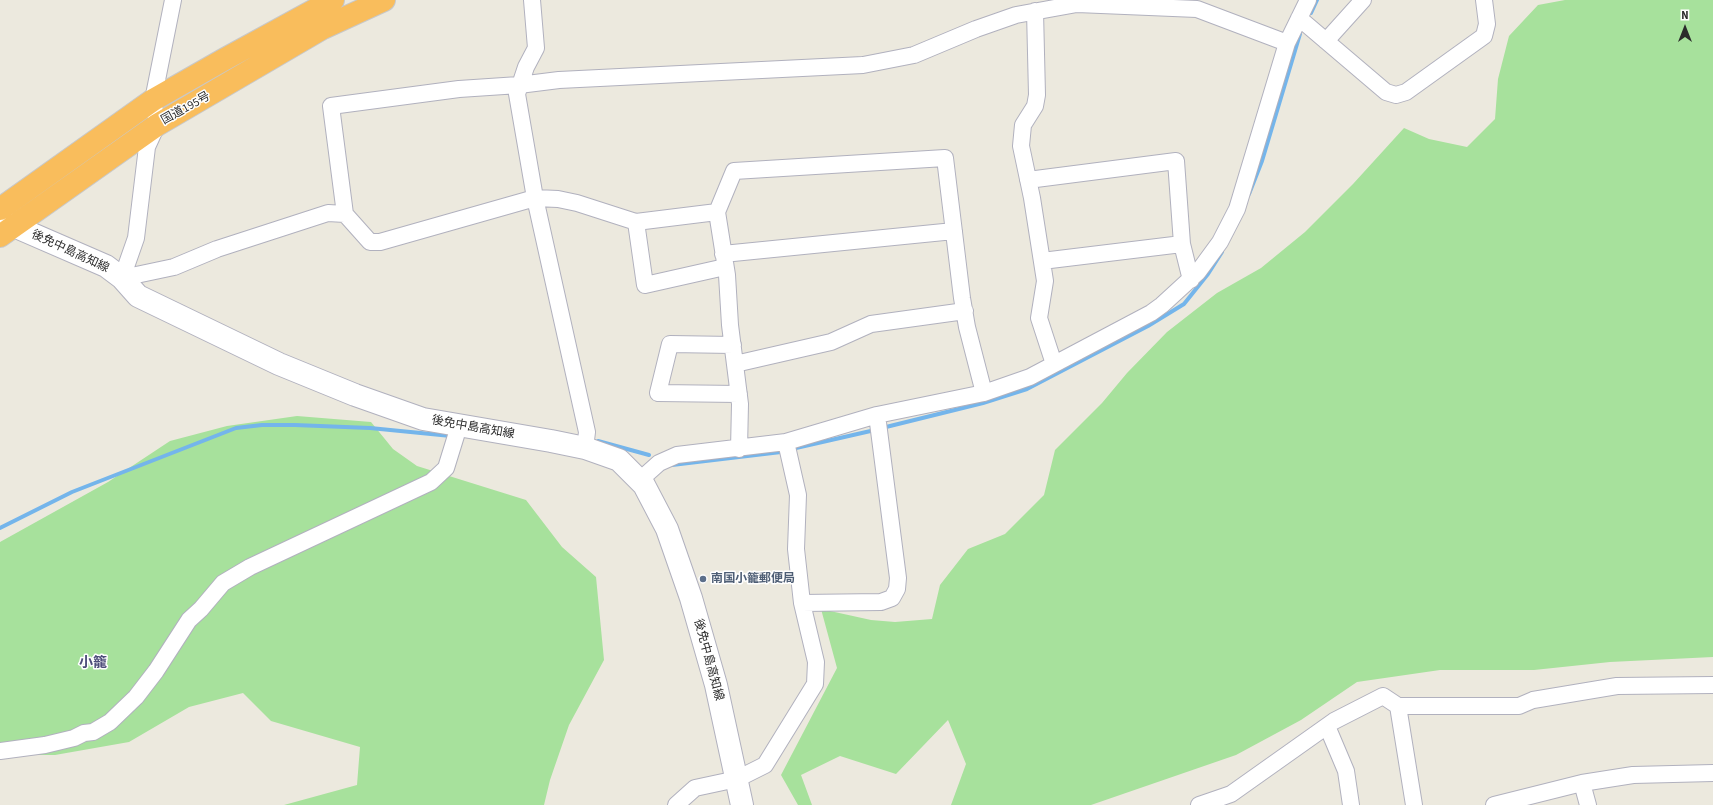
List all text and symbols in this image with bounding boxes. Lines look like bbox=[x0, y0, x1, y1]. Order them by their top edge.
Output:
north arrow bbox=[1665, 8, 1705, 48]
text: N bbox=[1681, 8, 1689, 23]
street label: 国道195号 bbox=[159, 90, 213, 128]
street label: 後免中島高知線 bbox=[29, 228, 111, 276]
street label: 後免中島高知線 bbox=[430, 414, 516, 442]
place label: 南国小籠郵便局 bbox=[711, 572, 795, 586]
marker: 南国小籠郵便局 bbox=[698, 574, 708, 584]
street label: 後免中島高知線 bbox=[690, 618, 726, 702]
district label: 小籠 bbox=[79, 656, 107, 672]

